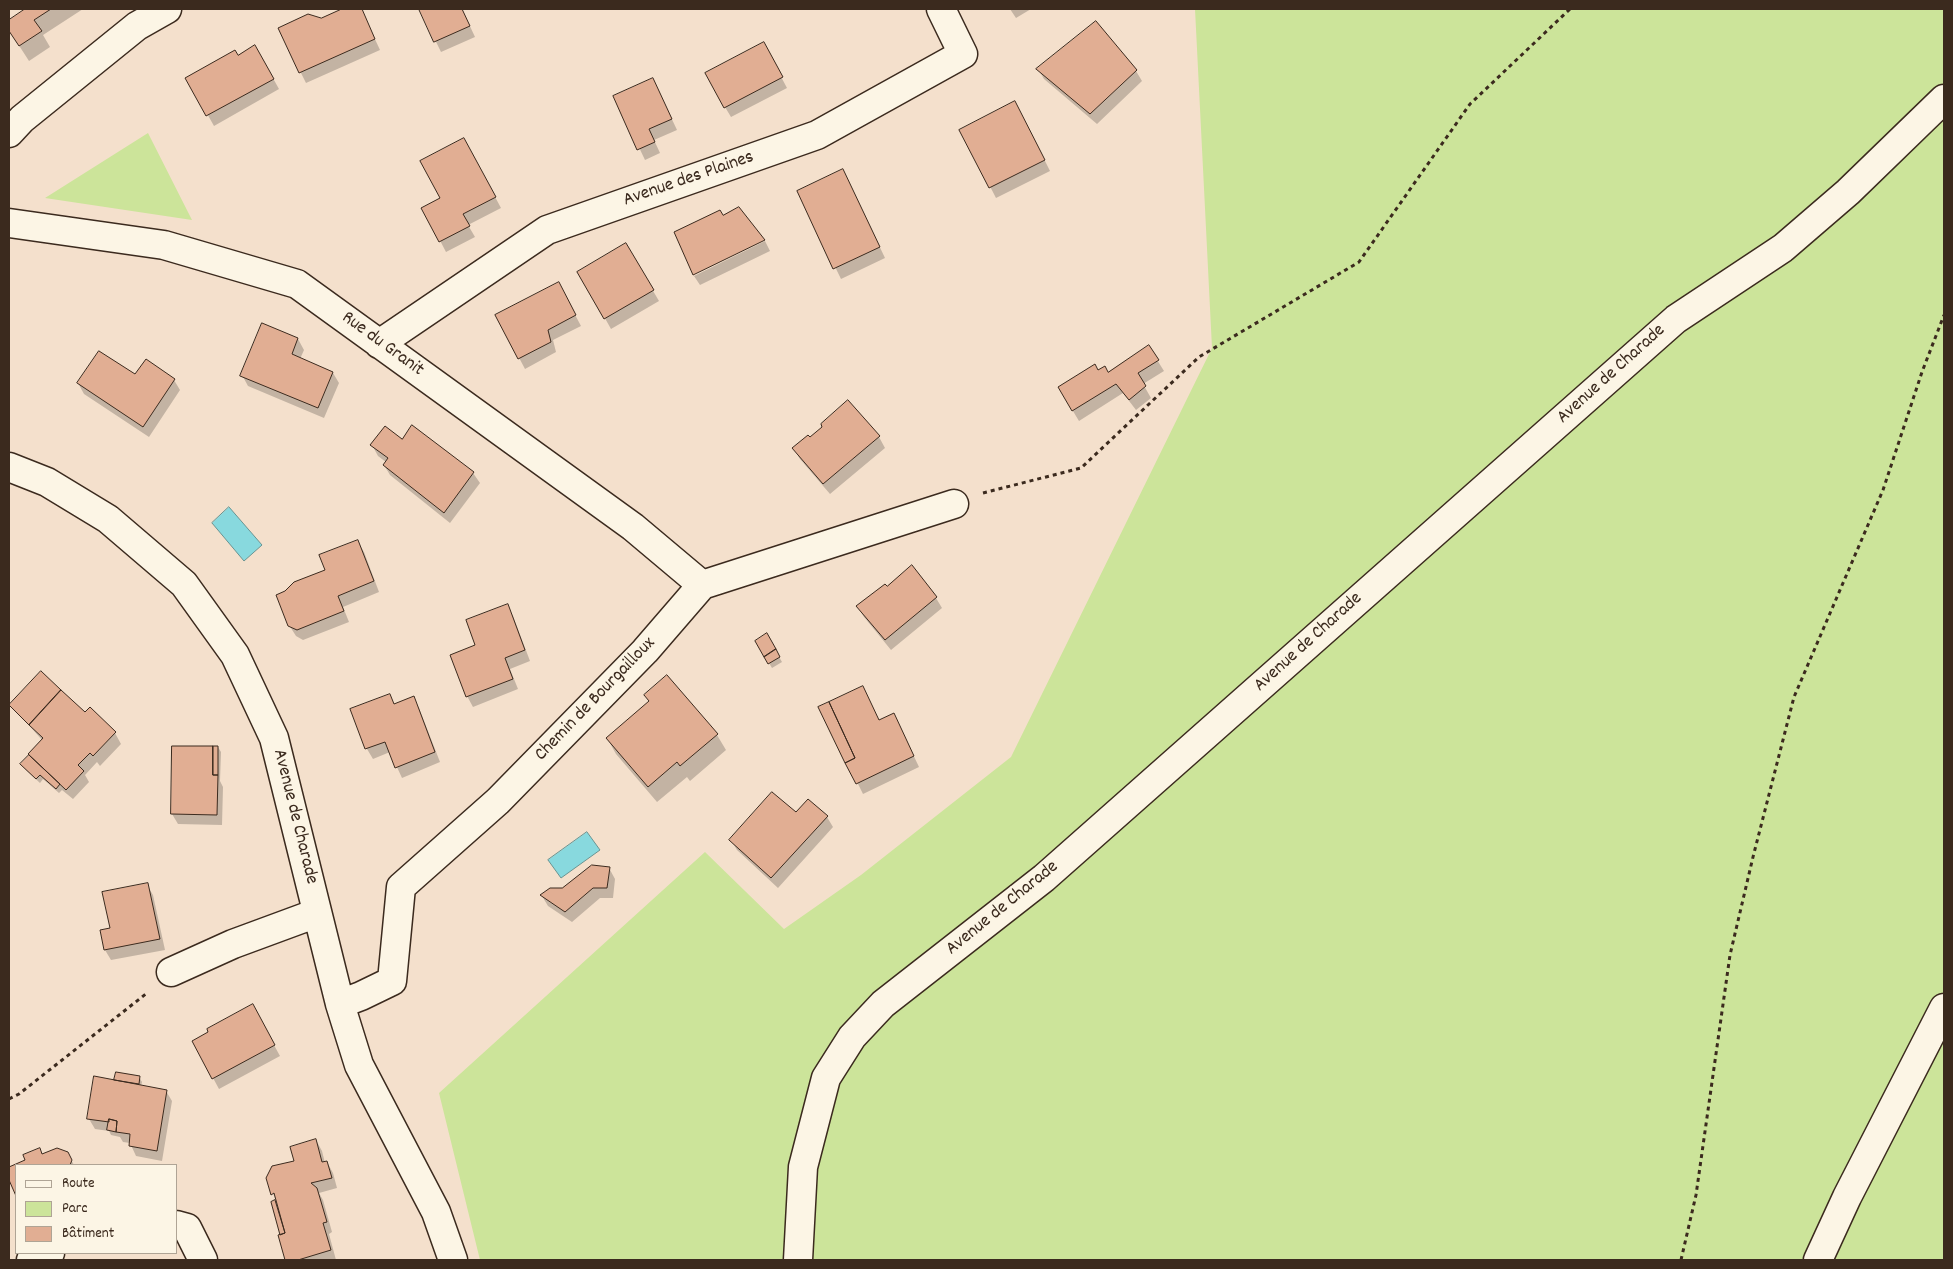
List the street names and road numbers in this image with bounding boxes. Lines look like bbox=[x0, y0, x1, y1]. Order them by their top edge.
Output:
street label: Avenue des Plaines bbox=[621, 147, 757, 213]
street label: Rue du Granit bbox=[336, 307, 428, 383]
street label: Avenue de Charade bbox=[1553, 320, 1671, 430]
street label: Avenue de Charade bbox=[1250, 588, 1368, 698]
street label: Chemin de Bourgailloux bbox=[531, 633, 661, 767]
street label: Avenue de Charade bbox=[266, 747, 322, 887]
street label: Avenue de Charade bbox=[942, 857, 1064, 961]

